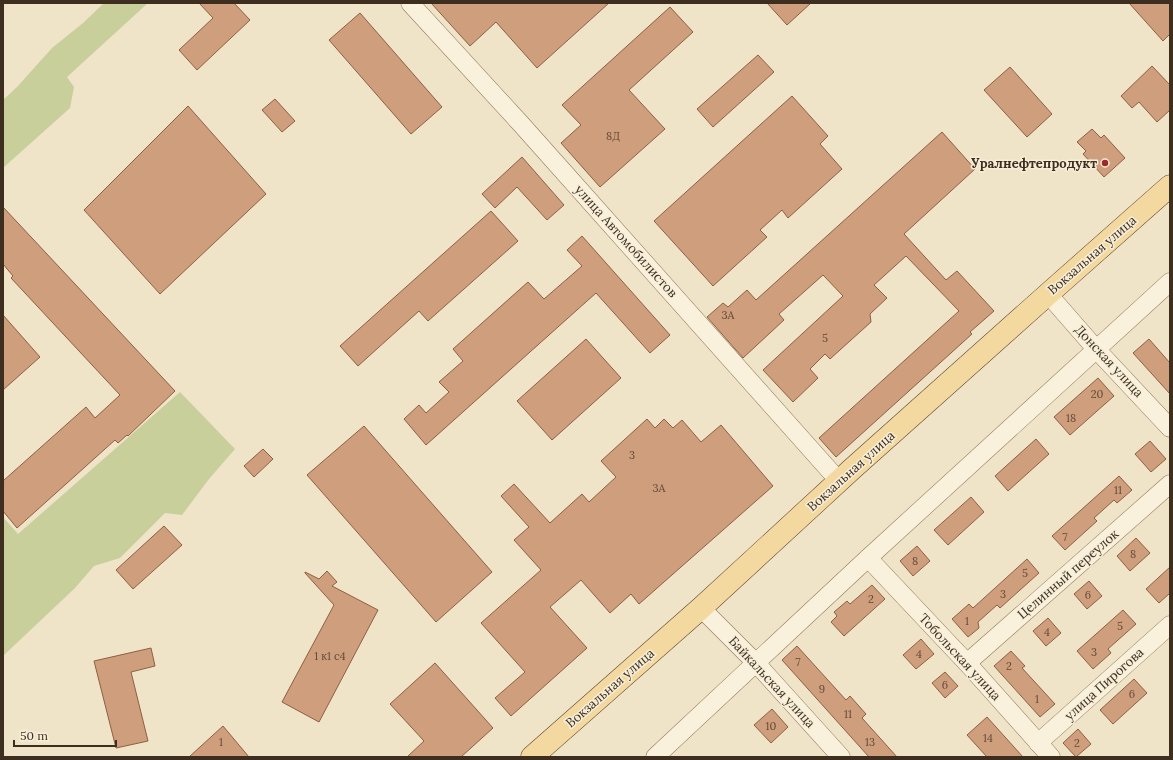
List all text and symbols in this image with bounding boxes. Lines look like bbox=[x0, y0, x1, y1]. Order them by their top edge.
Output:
house number: 8Д bbox=[606, 129, 620, 143]
place label: Уралнефтепродукт bbox=[971, 155, 1097, 172]
marker: Уралнефтепродукт bbox=[1100, 158, 1110, 168]
street label: улица Автомобилистов bbox=[571, 181, 681, 301]
street label: Вокзальная улица bbox=[1044, 212, 1140, 298]
house number: 3А bbox=[721, 308, 736, 322]
street label: Донская улица bbox=[1071, 321, 1147, 401]
house number: 5 bbox=[822, 331, 828, 345]
house number: 20 bbox=[1091, 387, 1104, 401]
house number: 18 bbox=[1066, 411, 1076, 425]
street label: Вокзальная улица bbox=[804, 427, 899, 515]
house number: 3 bbox=[629, 448, 635, 462]
house number: 3А bbox=[652, 481, 667, 495]
house number: 11 bbox=[1114, 483, 1122, 497]
street label: Целинный переулок bbox=[1014, 525, 1122, 623]
house number: 7 bbox=[1062, 530, 1068, 544]
house number: 8 bbox=[1130, 547, 1136, 561]
house number: 8 bbox=[912, 554, 918, 568]
house number: 5 bbox=[1022, 566, 1028, 580]
house number: 3 bbox=[1000, 587, 1006, 601]
house number: 6 bbox=[1085, 588, 1091, 602]
house number: 2 bbox=[868, 592, 874, 606]
street label: Тобольская улица bbox=[915, 610, 1005, 704]
house number: 1 bbox=[965, 614, 969, 628]
house number: 5 bbox=[1117, 619, 1123, 633]
house number: 4 bbox=[1044, 625, 1050, 639]
street label: Байкальская улица bbox=[725, 633, 819, 732]
street label: улица Пирогова bbox=[1061, 644, 1147, 724]
street label: Вокзальная улица bbox=[562, 645, 658, 731]
house number: 3 bbox=[1091, 645, 1097, 659]
house number: 4 bbox=[916, 647, 922, 661]
house number: 1 к1 с4 bbox=[314, 649, 346, 663]
house number: 7 bbox=[795, 655, 801, 669]
house number: 2 bbox=[1006, 659, 1012, 673]
house number: 6 bbox=[942, 678, 948, 692]
house number: 9 bbox=[819, 682, 825, 696]
house number: 6 bbox=[1129, 687, 1135, 701]
house number: 1 bbox=[1035, 692, 1039, 706]
house number: 11 bbox=[844, 707, 852, 721]
house number: 10 bbox=[766, 719, 777, 733]
scale bar bbox=[14, 722, 116, 748]
text: 50 m bbox=[20, 728, 48, 743]
house number: 14 bbox=[983, 731, 993, 745]
house number: 1 bbox=[219, 735, 223, 749]
house number: 13 bbox=[865, 735, 875, 749]
house number: 2 bbox=[1074, 736, 1080, 750]

